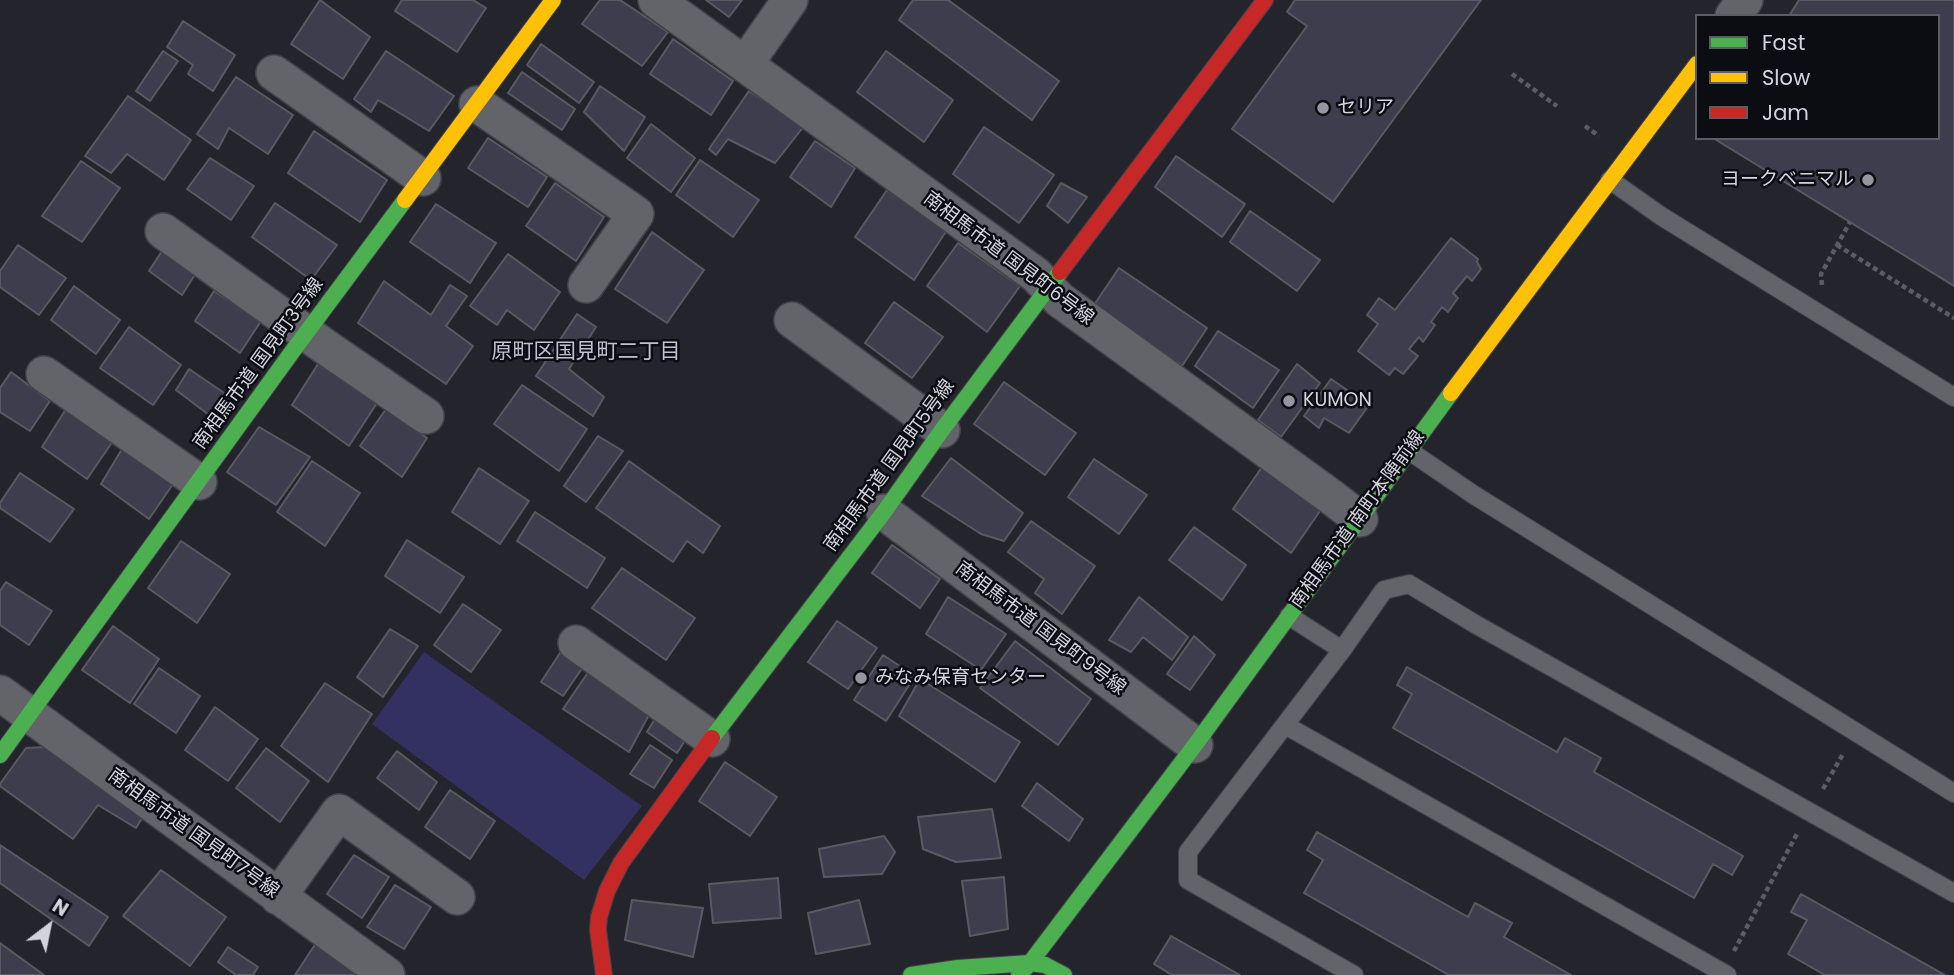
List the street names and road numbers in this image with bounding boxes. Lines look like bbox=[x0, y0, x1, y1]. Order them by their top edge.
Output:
street label: 南相馬市道 国見町6号線 bbox=[918, 188, 1098, 330]
street label: 南相馬市道 国見町3号線 bbox=[189, 274, 329, 454]
street label: 南相馬市道 国見町5号線 bbox=[820, 376, 960, 556]
street label: 南相馬市道 南町本陣前線 bbox=[1286, 427, 1430, 613]
street label: 南相馬市道 国見町9号線 bbox=[950, 558, 1130, 700]
street label: 南相馬市道 国見町7号線 bbox=[103, 764, 283, 904]

